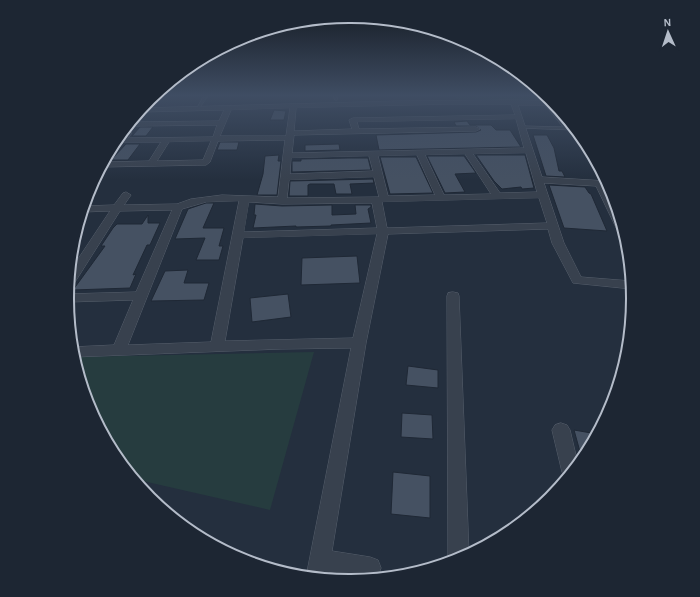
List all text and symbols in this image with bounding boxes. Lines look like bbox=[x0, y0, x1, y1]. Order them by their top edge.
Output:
north arrow bbox=[648, 12, 688, 52]
text: N bbox=[663, 17, 672, 28]

